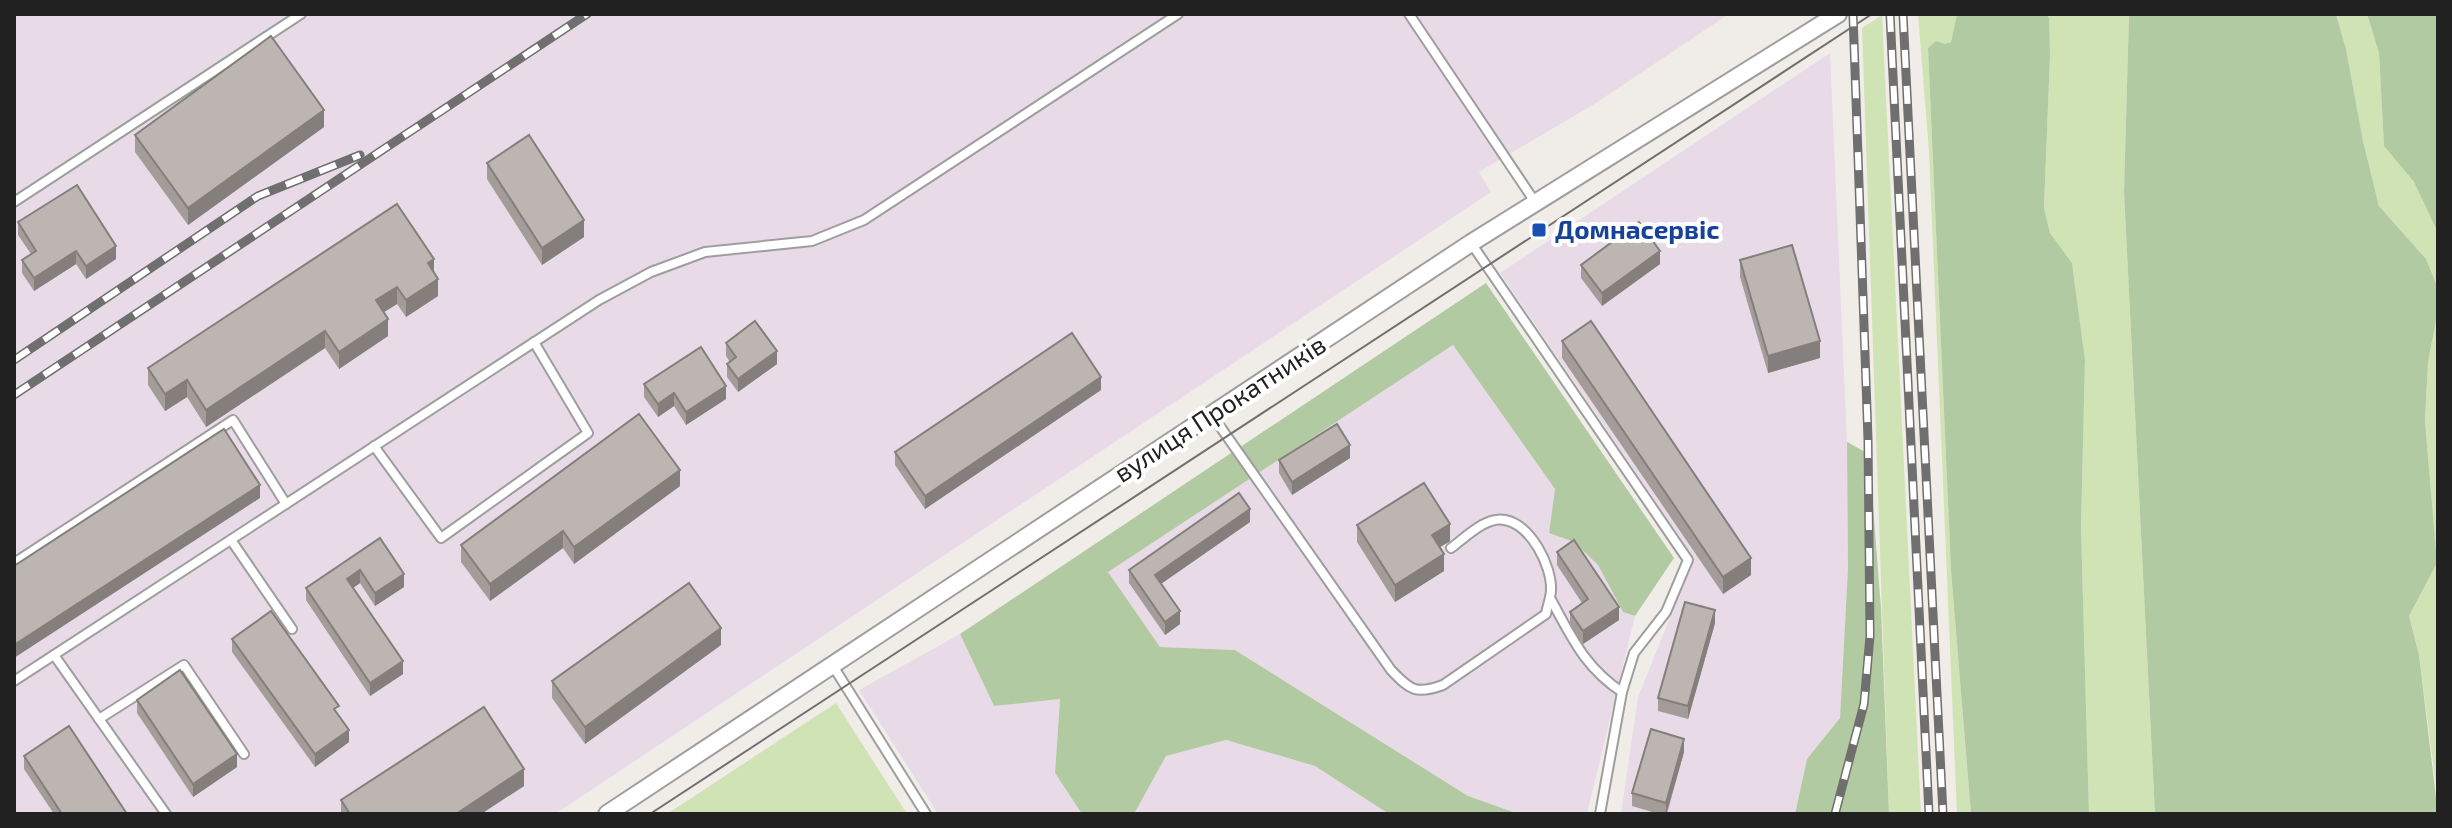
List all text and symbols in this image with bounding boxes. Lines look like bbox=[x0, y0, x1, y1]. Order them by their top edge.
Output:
place label: Домнасервіс bbox=[1555, 213, 1720, 244]
marker: Домнасервіс bbox=[1530, 221, 1548, 239]
street label: вулиця Прокатників bbox=[1108, 328, 1331, 489]

